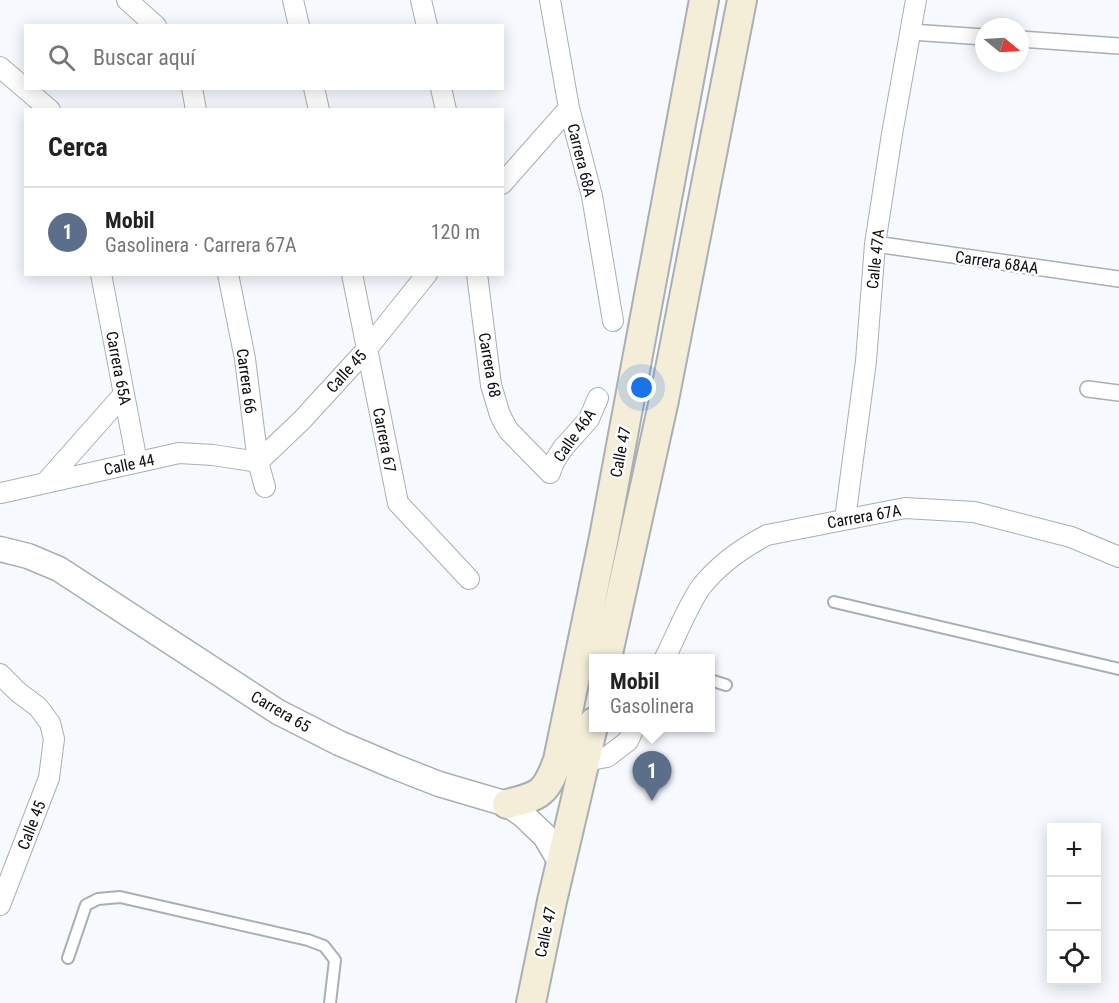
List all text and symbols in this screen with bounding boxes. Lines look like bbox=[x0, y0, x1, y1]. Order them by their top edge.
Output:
north arrow bbox=[975, 18, 1029, 72]
search box bbox=[24, 24, 504, 90]
icon: search bbox=[45, 41, 78, 74]
text: Buscar aquí bbox=[93, 45, 196, 70]
street label: Carrera 68A bbox=[563, 122, 600, 199]
text: Cerca bbox=[48, 132, 108, 162]
text: Mobil bbox=[105, 208, 155, 233]
text: 1 bbox=[62, 220, 73, 244]
text: 120 m bbox=[431, 220, 480, 244]
street label: Calle 47A bbox=[863, 228, 888, 290]
text: Gasolinera · Carrera 67A bbox=[105, 233, 297, 257]
street label: Carrera 68AA bbox=[954, 247, 1040, 278]
street label: Carrera 65A bbox=[102, 330, 135, 407]
street label: Carrera 68 bbox=[474, 331, 505, 399]
street label: Calle 45 bbox=[322, 346, 371, 397]
street label: Carrera 66 bbox=[233, 347, 260, 415]
your location bbox=[627, 373, 656, 402]
street label: Calle 46A bbox=[549, 405, 599, 465]
street label: Carrera 67 bbox=[369, 406, 400, 474]
street label: Calle 47 bbox=[606, 425, 635, 479]
street label: Calle 44 bbox=[102, 450, 156, 479]
street label: Carrera 67A bbox=[826, 501, 903, 532]
popup bbox=[589, 654, 715, 732]
text: Mobil bbox=[610, 669, 660, 694]
street label: Carrera 65 bbox=[248, 687, 314, 736]
text: Gasolinera bbox=[610, 694, 694, 718]
pin: 1 bbox=[632, 752, 672, 801]
street label: Calle 45 bbox=[13, 798, 50, 852]
map controls bbox=[1047, 823, 1101, 985]
button: + bbox=[1047, 823, 1101, 877]
button: − bbox=[1047, 877, 1101, 931]
street label: Calle 47 bbox=[531, 905, 560, 959]
button: locate bbox=[1047, 931, 1101, 985]

